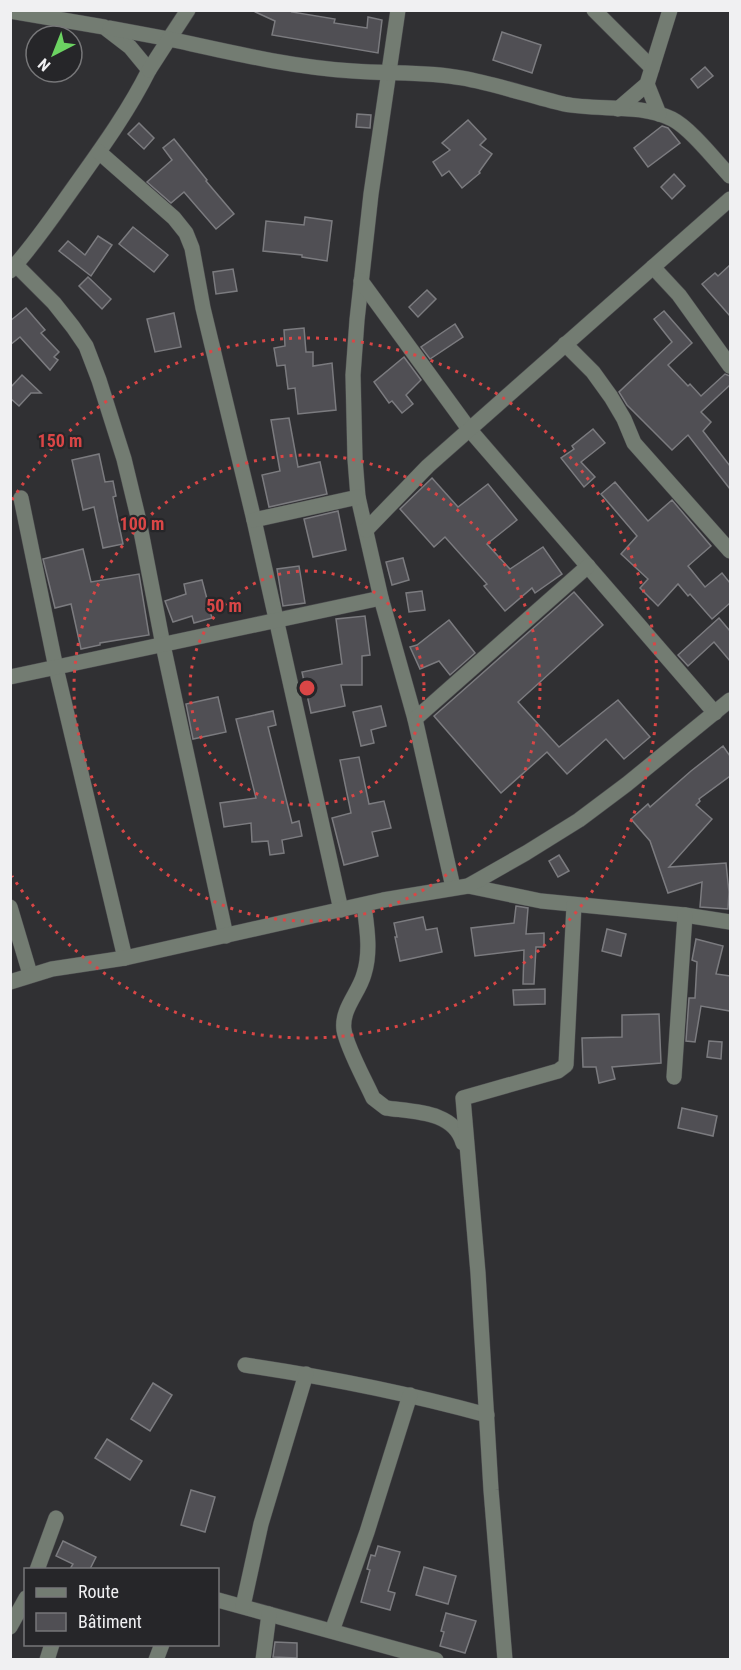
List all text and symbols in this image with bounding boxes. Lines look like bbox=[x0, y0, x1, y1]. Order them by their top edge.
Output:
north arrow bbox=[24, 24, 84, 84]
text: N bbox=[34, 54, 54, 75]
text: 150 m bbox=[38, 430, 82, 451]
text: 100 m bbox=[120, 513, 164, 534]
text: 50 m bbox=[206, 595, 242, 616]
centre of rings bbox=[297, 678, 317, 698]
legend bbox=[24, 1568, 219, 1646]
text: Route bbox=[78, 1581, 119, 1602]
text: Bâtiment bbox=[78, 1611, 142, 1632]

